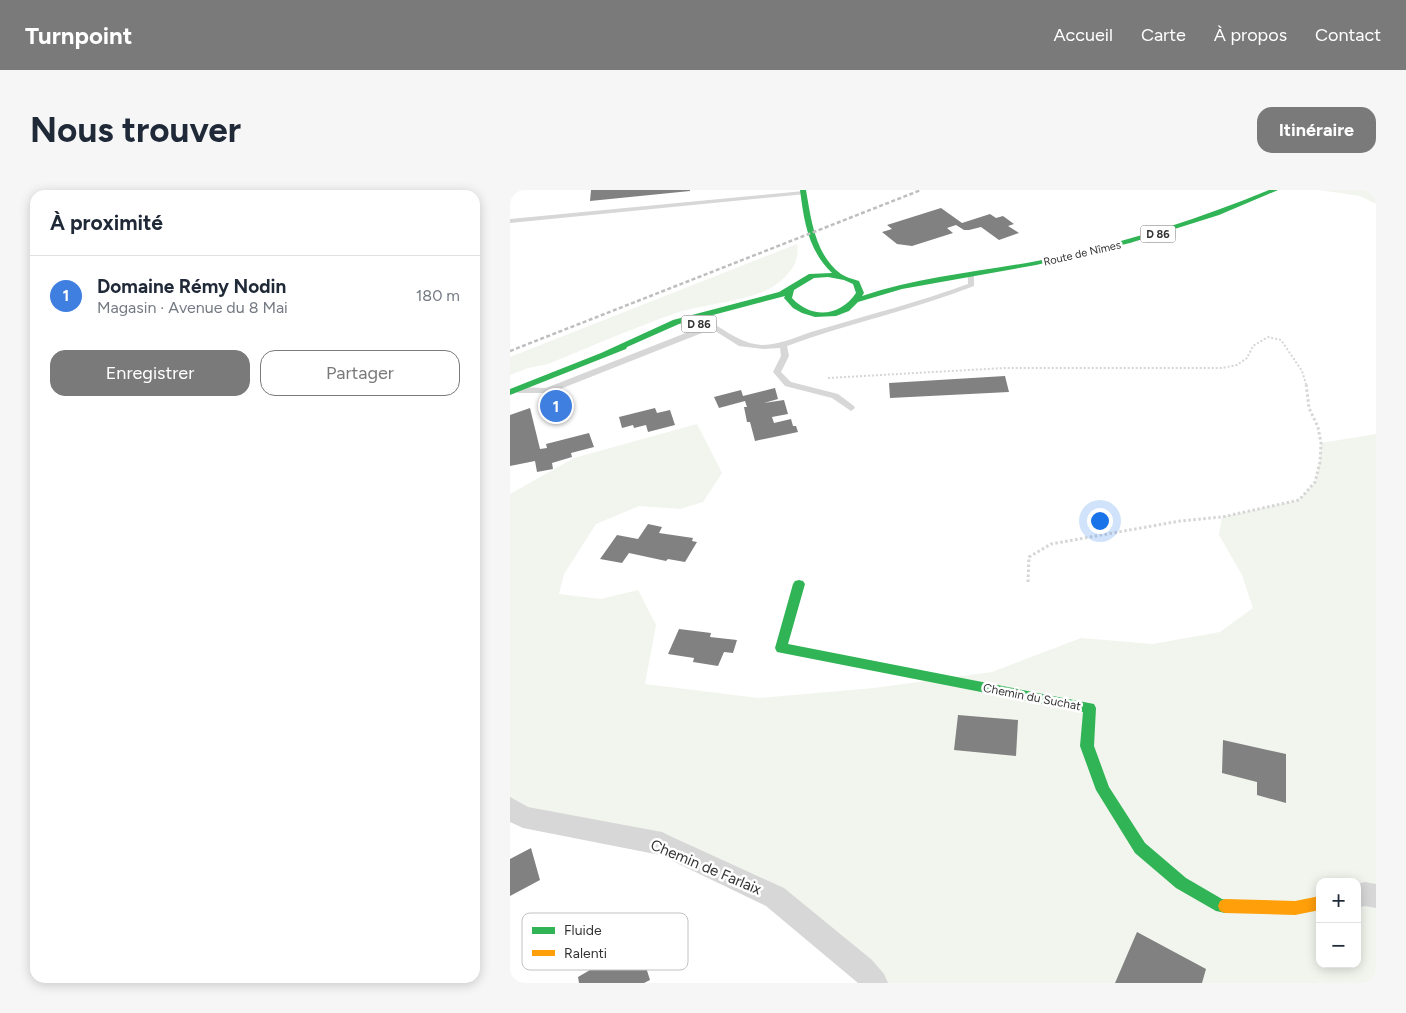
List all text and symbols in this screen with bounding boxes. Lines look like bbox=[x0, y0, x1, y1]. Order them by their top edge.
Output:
text: Turnpoint bbox=[25, 21, 132, 50]
text: Accueil bbox=[1053, 24, 1113, 46]
text: Carte bbox=[1141, 24, 1186, 46]
text: À propos bbox=[1214, 24, 1287, 46]
text: Contact bbox=[1315, 24, 1381, 46]
button: Itinéraire bbox=[1257, 107, 1376, 153]
text: Nous trouver bbox=[30, 109, 241, 151]
text: À proximité bbox=[50, 210, 163, 235]
road number: D 86 bbox=[1140, 226, 1176, 242]
street label: Route de Nîmes bbox=[1042, 238, 1122, 269]
text: Domaine Rémy Nodin bbox=[97, 275, 286, 298]
text: 1 bbox=[63, 286, 69, 305]
text: 180 m bbox=[416, 286, 460, 305]
text: Magasin · Avenue du 8 Mai bbox=[97, 298, 288, 317]
road number: D 86 bbox=[682, 316, 716, 332]
button: Enregistrer bbox=[50, 350, 250, 396]
button: Partager bbox=[260, 350, 460, 396]
pin: 1 bbox=[540, 387, 572, 425]
your location bbox=[1087, 508, 1113, 534]
street label: Chemin du Suchat bbox=[982, 681, 1082, 713]
street label: Chemin de Farlaix bbox=[648, 836, 764, 898]
map controls bbox=[1316, 878, 1361, 968]
button: + bbox=[1316, 878, 1361, 923]
legend bbox=[522, 913, 688, 970]
text: Fluide bbox=[564, 922, 602, 939]
button: − bbox=[1316, 923, 1361, 968]
text: Ralenti bbox=[564, 945, 607, 962]

